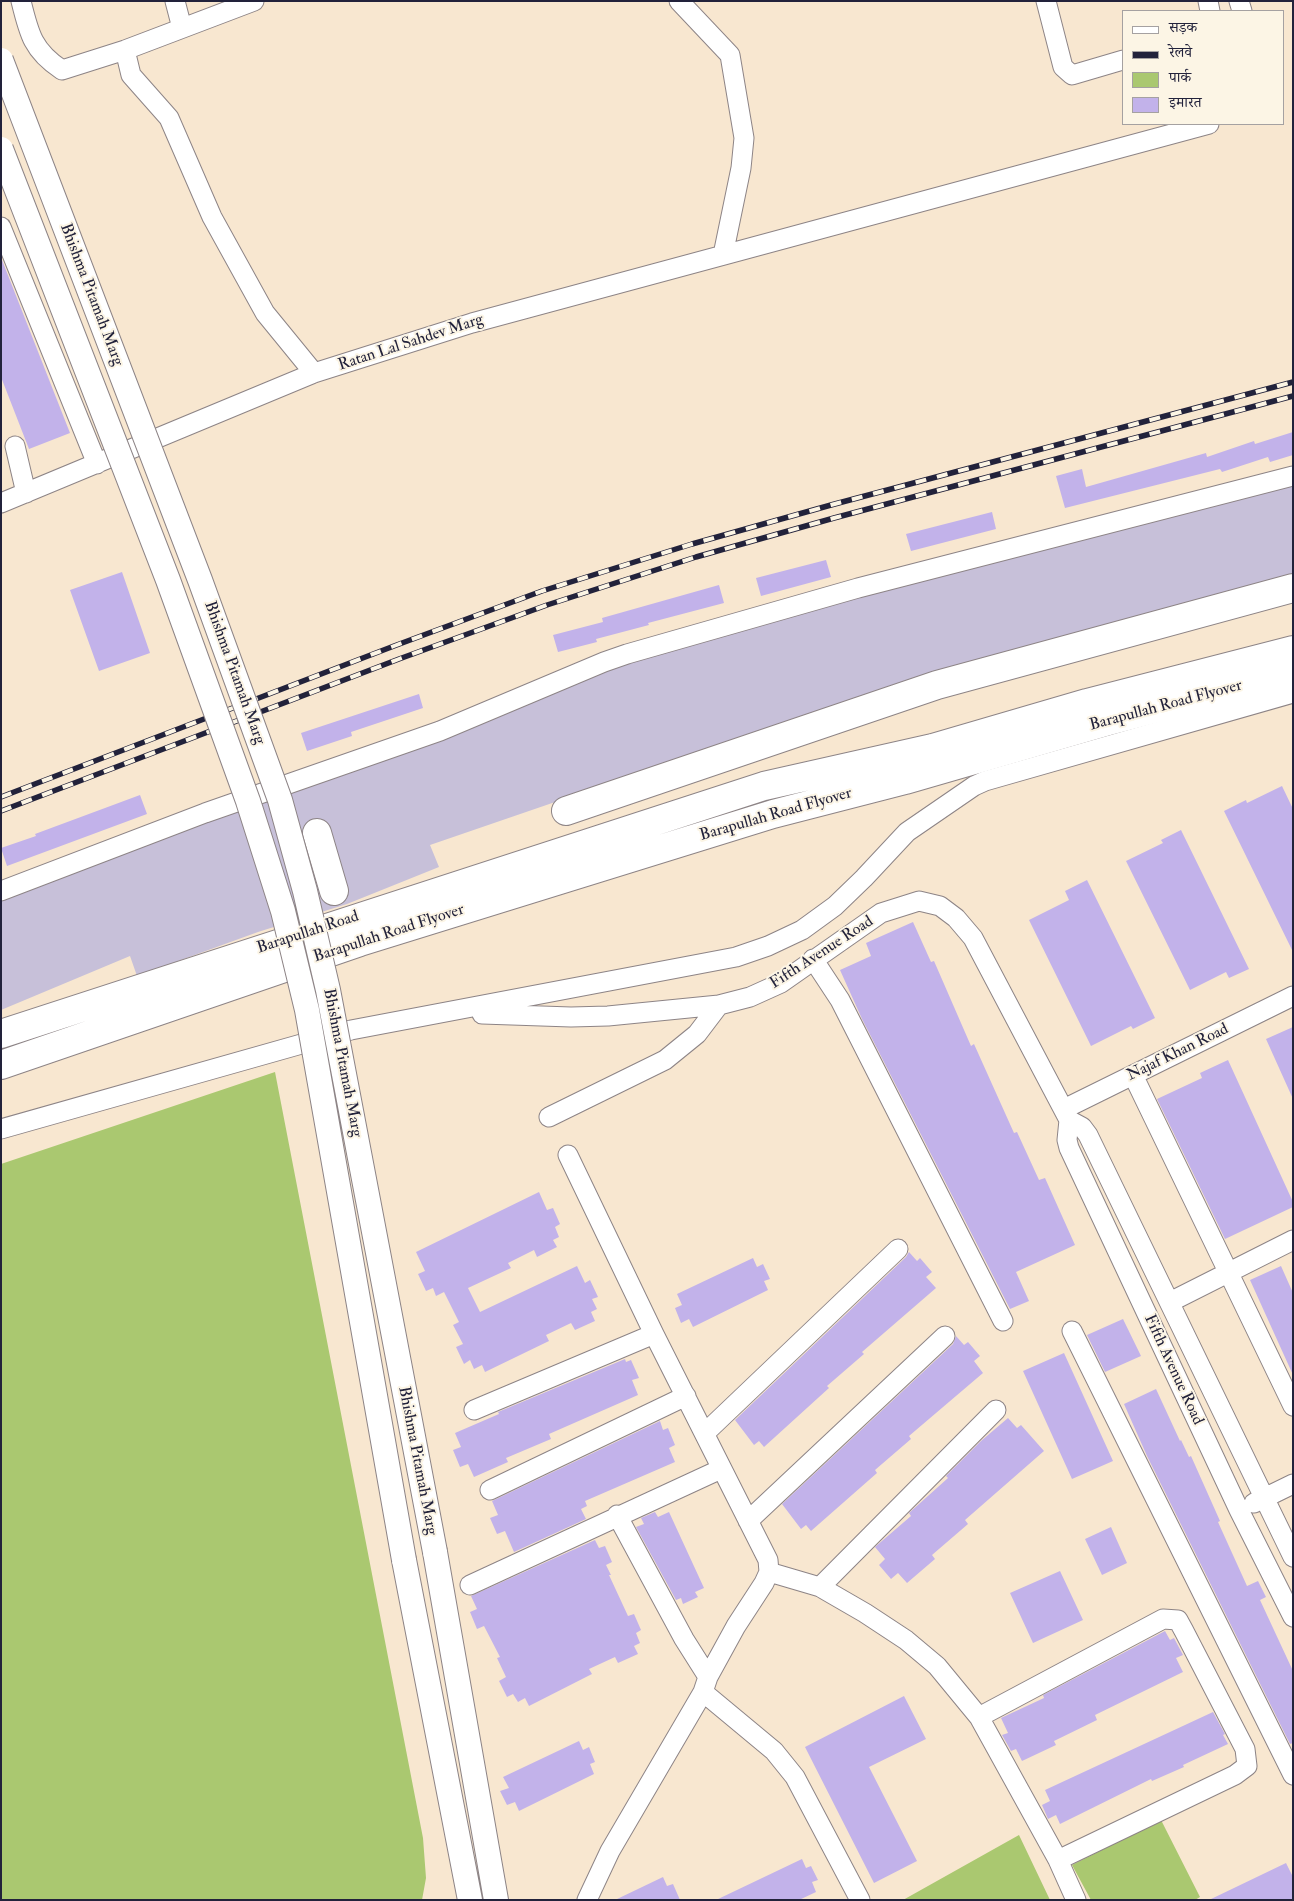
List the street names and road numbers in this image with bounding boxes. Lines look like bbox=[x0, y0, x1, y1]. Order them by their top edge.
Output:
street label: Bhishma Pitamah Marg bbox=[55, 221, 127, 369]
street label: Ratan Lal Sahdev Marg bbox=[336, 310, 486, 376]
street label: Bhishma Pitamah Marg bbox=[199, 599, 269, 747]
street label: Barapullah Road Flyover bbox=[1088, 676, 1244, 736]
street label: Barapullah Road Flyover bbox=[698, 784, 854, 846]
street label: Barapullah Road Flyover bbox=[311, 901, 467, 967]
street label: Barapullah Road bbox=[255, 908, 361, 958]
street label: Fifth Avenue Road bbox=[767, 912, 877, 994]
street label: Bhishma Pitamah Marg bbox=[318, 987, 366, 1139]
street label: Najaf Khan Road bbox=[1124, 1020, 1232, 1086]
street label: Fifth Avenue Road bbox=[1139, 1312, 1207, 1428]
street label: Bhishma Pitamah Marg bbox=[393, 1385, 441, 1537]

